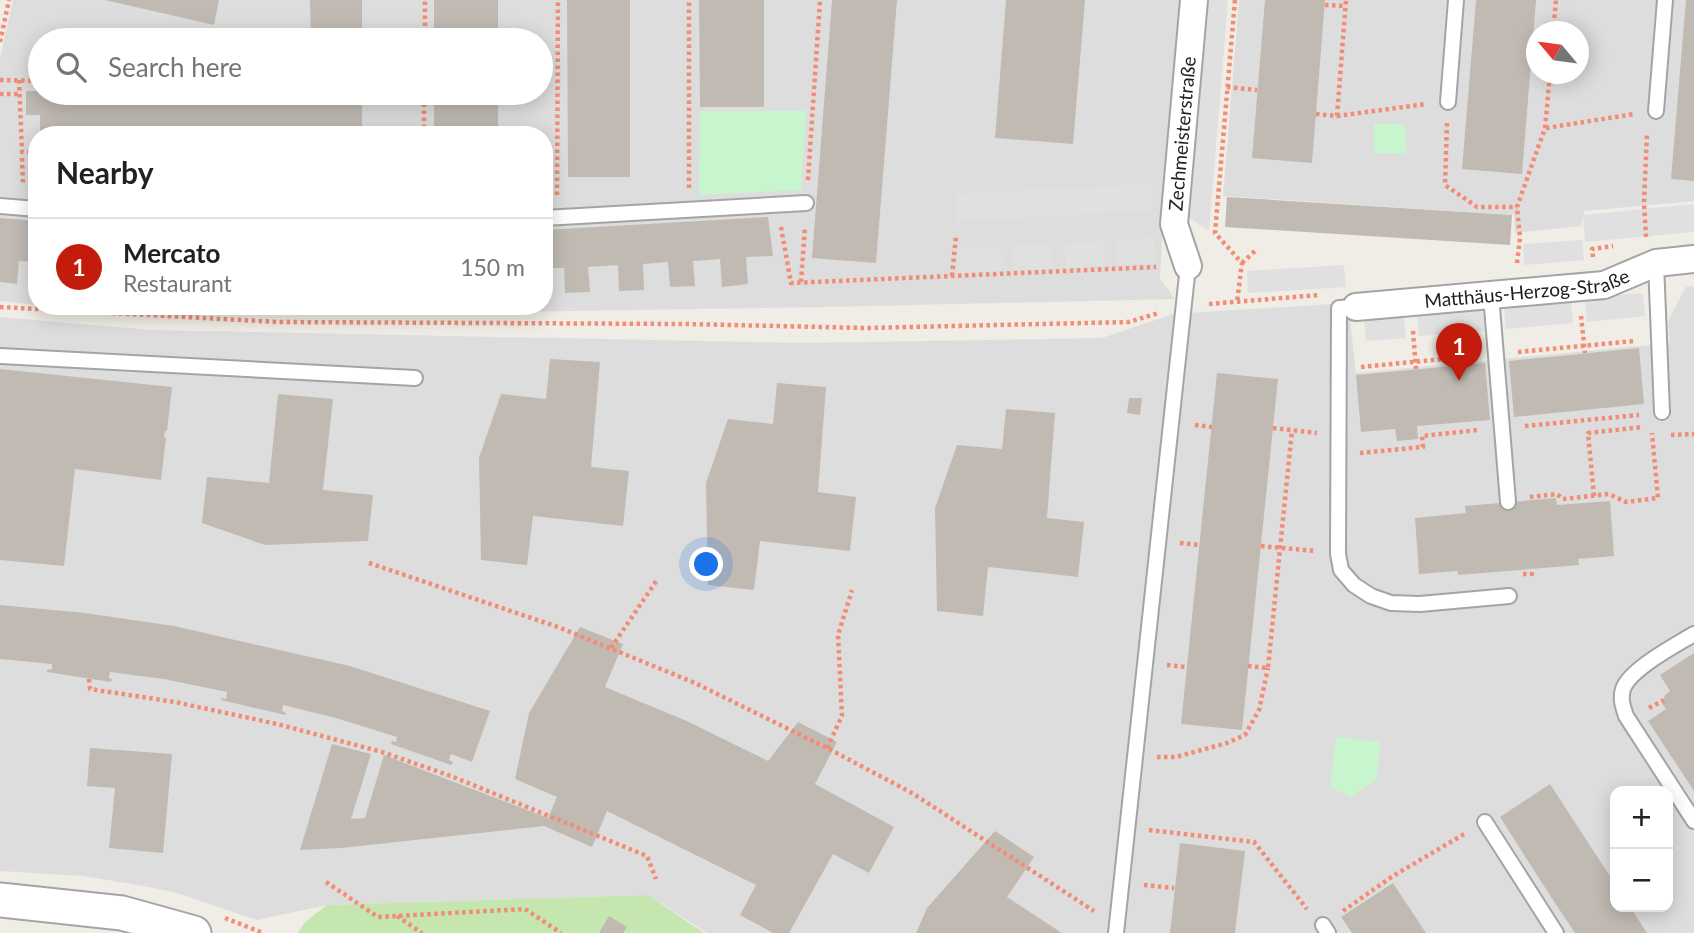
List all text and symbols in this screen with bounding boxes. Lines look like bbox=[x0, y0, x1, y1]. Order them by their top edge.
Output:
north arrow bbox=[1526, 21, 1589, 84]
search box bbox=[28, 28, 553, 105]
icon: search bbox=[52, 48, 90, 86]
text: Search here bbox=[108, 51, 242, 83]
street label: Zechmeisterstraße bbox=[1163, 55, 1200, 212]
text: Nearby bbox=[56, 154, 154, 190]
text: Mercato bbox=[123, 237, 220, 269]
text: 1 bbox=[72, 253, 86, 281]
text: 150 m bbox=[460, 253, 525, 281]
street label: Matthäus-Herzog-Straße bbox=[1423, 264, 1633, 312]
text: Restaurant bbox=[123, 269, 232, 297]
pin: 1 bbox=[1436, 323, 1482, 381]
your location bbox=[689, 547, 723, 581]
map controls bbox=[1610, 786, 1673, 912]
button: + bbox=[1610, 786, 1673, 849]
button: − bbox=[1610, 849, 1673, 912]

